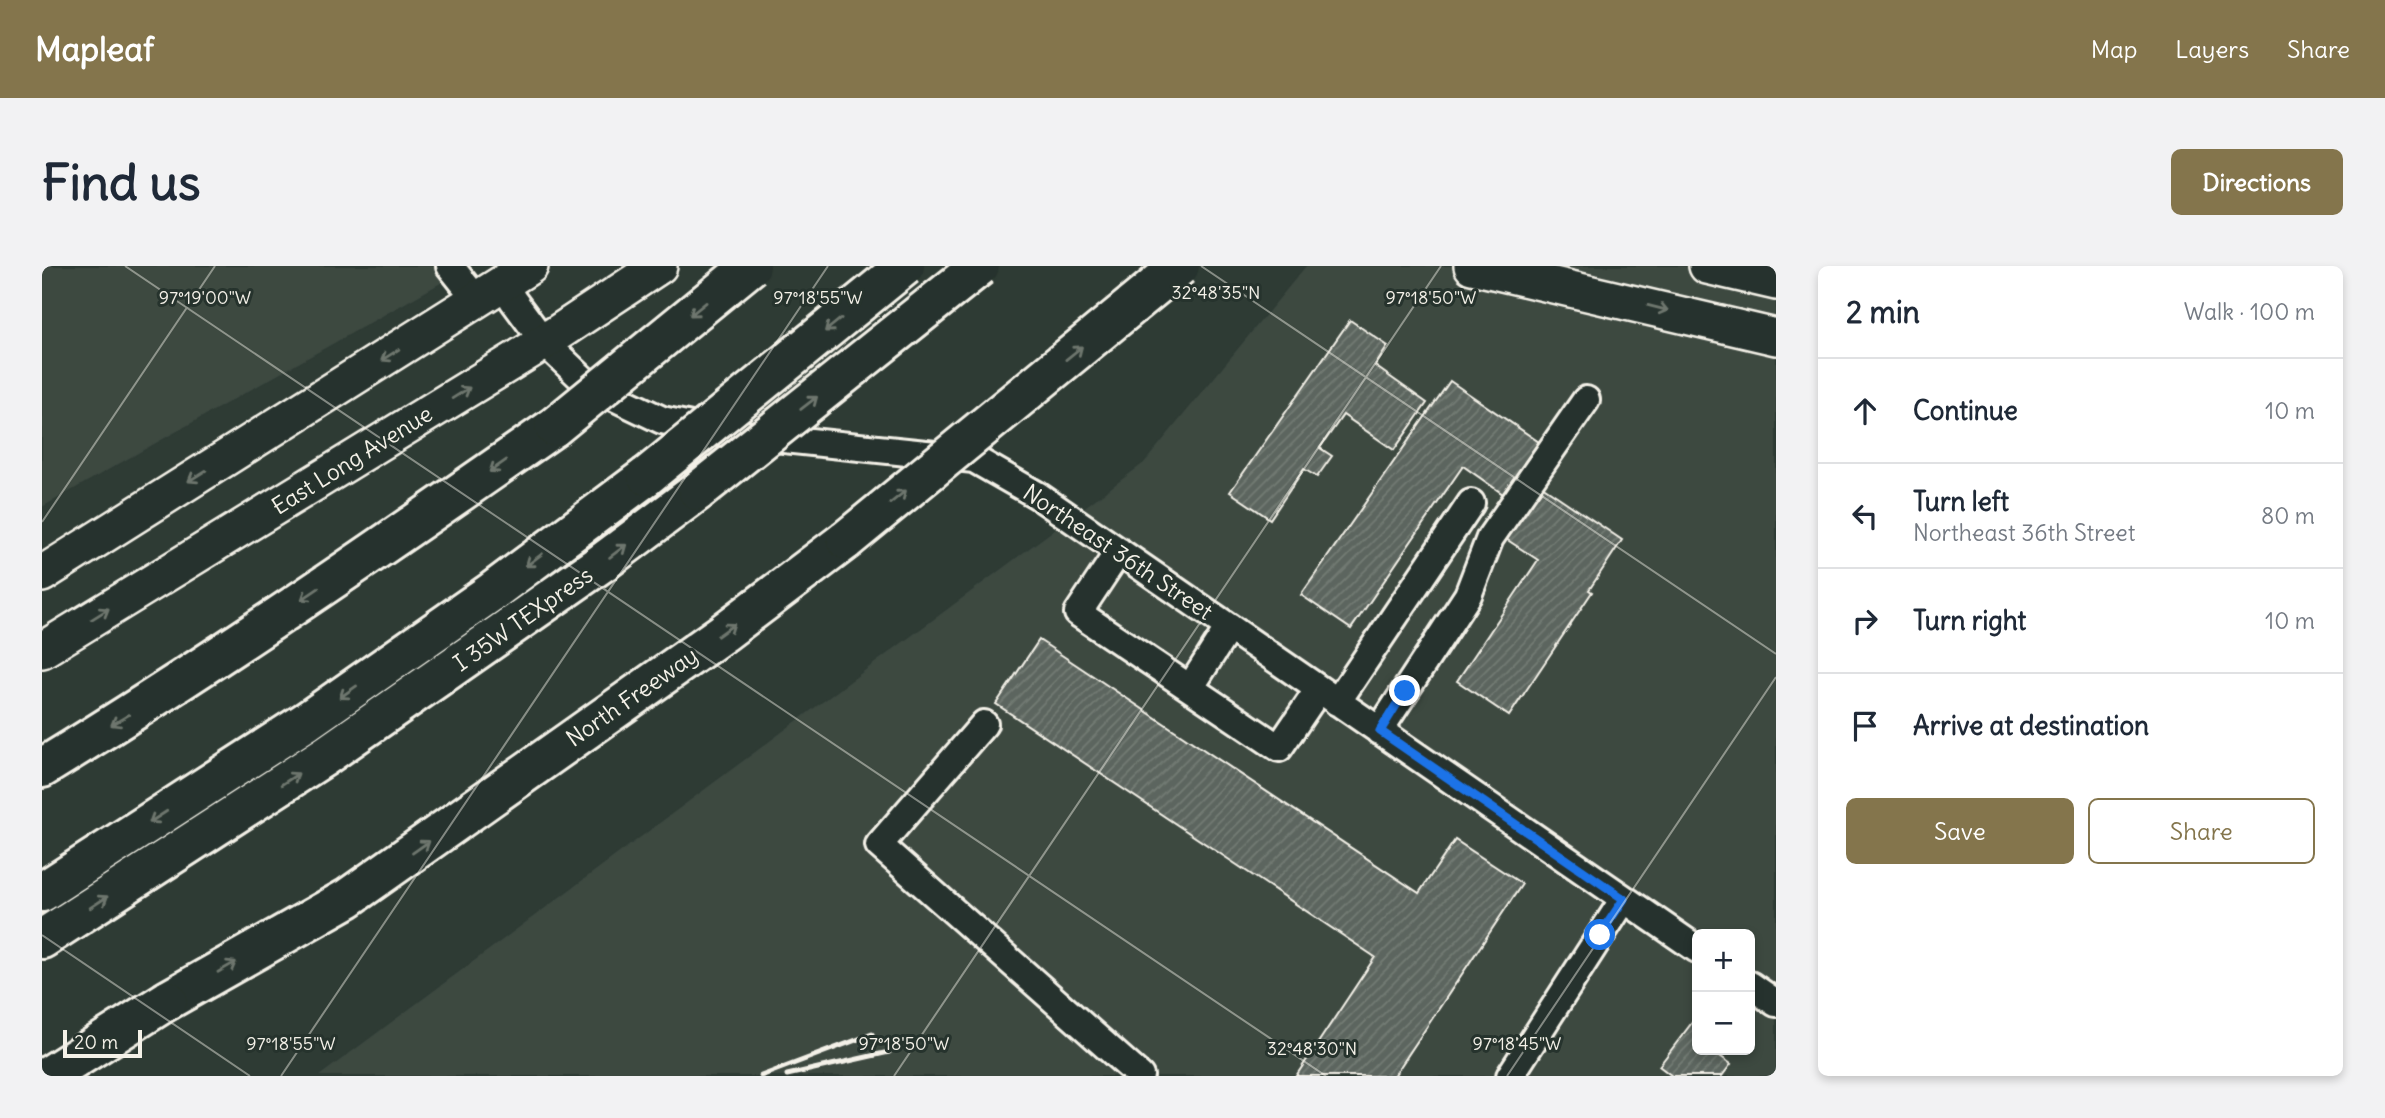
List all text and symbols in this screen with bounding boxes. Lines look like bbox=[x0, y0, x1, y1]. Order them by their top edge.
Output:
text: Mapleaf bbox=[35, 28, 154, 70]
text: Map bbox=[2091, 34, 2137, 64]
text: Layers bbox=[2175, 34, 2249, 64]
text: Share bbox=[2287, 34, 2350, 64]
button: Directions bbox=[2171, 149, 2343, 215]
text: Find us bbox=[42, 152, 200, 213]
text: 32°48'35"N bbox=[1171, 281, 1261, 304]
text: 97°19'00"W bbox=[159, 286, 251, 309]
text: 97°18'55"W bbox=[773, 286, 863, 309]
text: 97°18'50"W bbox=[1386, 286, 1476, 309]
text: 2 min bbox=[1846, 293, 1920, 331]
text: Walk · 100 m bbox=[2184, 297, 2315, 326]
one-way arrow bbox=[690, 302, 708, 317]
one-way arrow bbox=[1646, 302, 1669, 316]
one-way arrow bbox=[825, 317, 843, 333]
one-way arrow bbox=[1065, 345, 1083, 360]
one-way arrow bbox=[380, 348, 400, 362]
one-way arrow bbox=[450, 385, 470, 399]
icon: ahead bbox=[1846, 392, 1884, 430]
text: Continue bbox=[1913, 394, 2018, 427]
one-way arrow bbox=[800, 395, 818, 410]
text: 10 m bbox=[2265, 396, 2315, 425]
street label: East Long Avenue bbox=[266, 399, 437, 521]
one-way arrow bbox=[489, 459, 508, 473]
one-way arrow bbox=[188, 470, 208, 484]
street label: Northeast 36th Street bbox=[1018, 477, 1219, 626]
text: Turn left bbox=[1913, 485, 2009, 518]
one-way arrow bbox=[889, 489, 907, 504]
icon: left bbox=[1846, 497, 1884, 535]
text: 80 m bbox=[2261, 501, 2315, 530]
text: Northeast 36th Street bbox=[1913, 518, 2135, 547]
one-way arrow bbox=[608, 544, 627, 558]
one-way arrow bbox=[525, 553, 543, 568]
street label: I 35W TEXpress bbox=[448, 560, 598, 677]
one-way arrow bbox=[301, 587, 320, 602]
icon: right bbox=[1846, 602, 1884, 640]
text: Turn right bbox=[1913, 604, 2026, 637]
text: 10 m bbox=[2265, 606, 2315, 635]
one-way arrow bbox=[90, 607, 110, 621]
one-way arrow bbox=[716, 623, 735, 638]
street label: North Freeway bbox=[560, 640, 703, 753]
route end bbox=[1389, 675, 1420, 706]
one-way arrow bbox=[339, 685, 358, 699]
icon: arrive bbox=[1846, 707, 1884, 745]
text: Arrive at destination bbox=[1913, 709, 2149, 742]
one-way arrow bbox=[111, 713, 131, 727]
one-way arrow bbox=[280, 771, 300, 785]
button: Save bbox=[1846, 798, 2074, 864]
button: Share bbox=[2088, 798, 2315, 864]
one-way arrow bbox=[149, 810, 168, 824]
one-way arrow bbox=[411, 840, 430, 854]
one-way arrow bbox=[89, 895, 109, 909]
route start bbox=[1584, 919, 1615, 950]
map controls bbox=[1692, 929, 1755, 1055]
button: + bbox=[1692, 929, 1755, 992]
one-way arrow bbox=[217, 960, 237, 974]
button: − bbox=[1692, 992, 1755, 1055]
scale bar bbox=[63, 1027, 142, 1059]
text: 20 m bbox=[74, 1030, 118, 1054]
text: 97°18'55"W bbox=[246, 1032, 336, 1055]
text: 97°18'50"W bbox=[859, 1032, 949, 1055]
text: 97°18'45"W bbox=[1473, 1032, 1561, 1055]
text: 32°48'30"N bbox=[1267, 1037, 1357, 1060]

